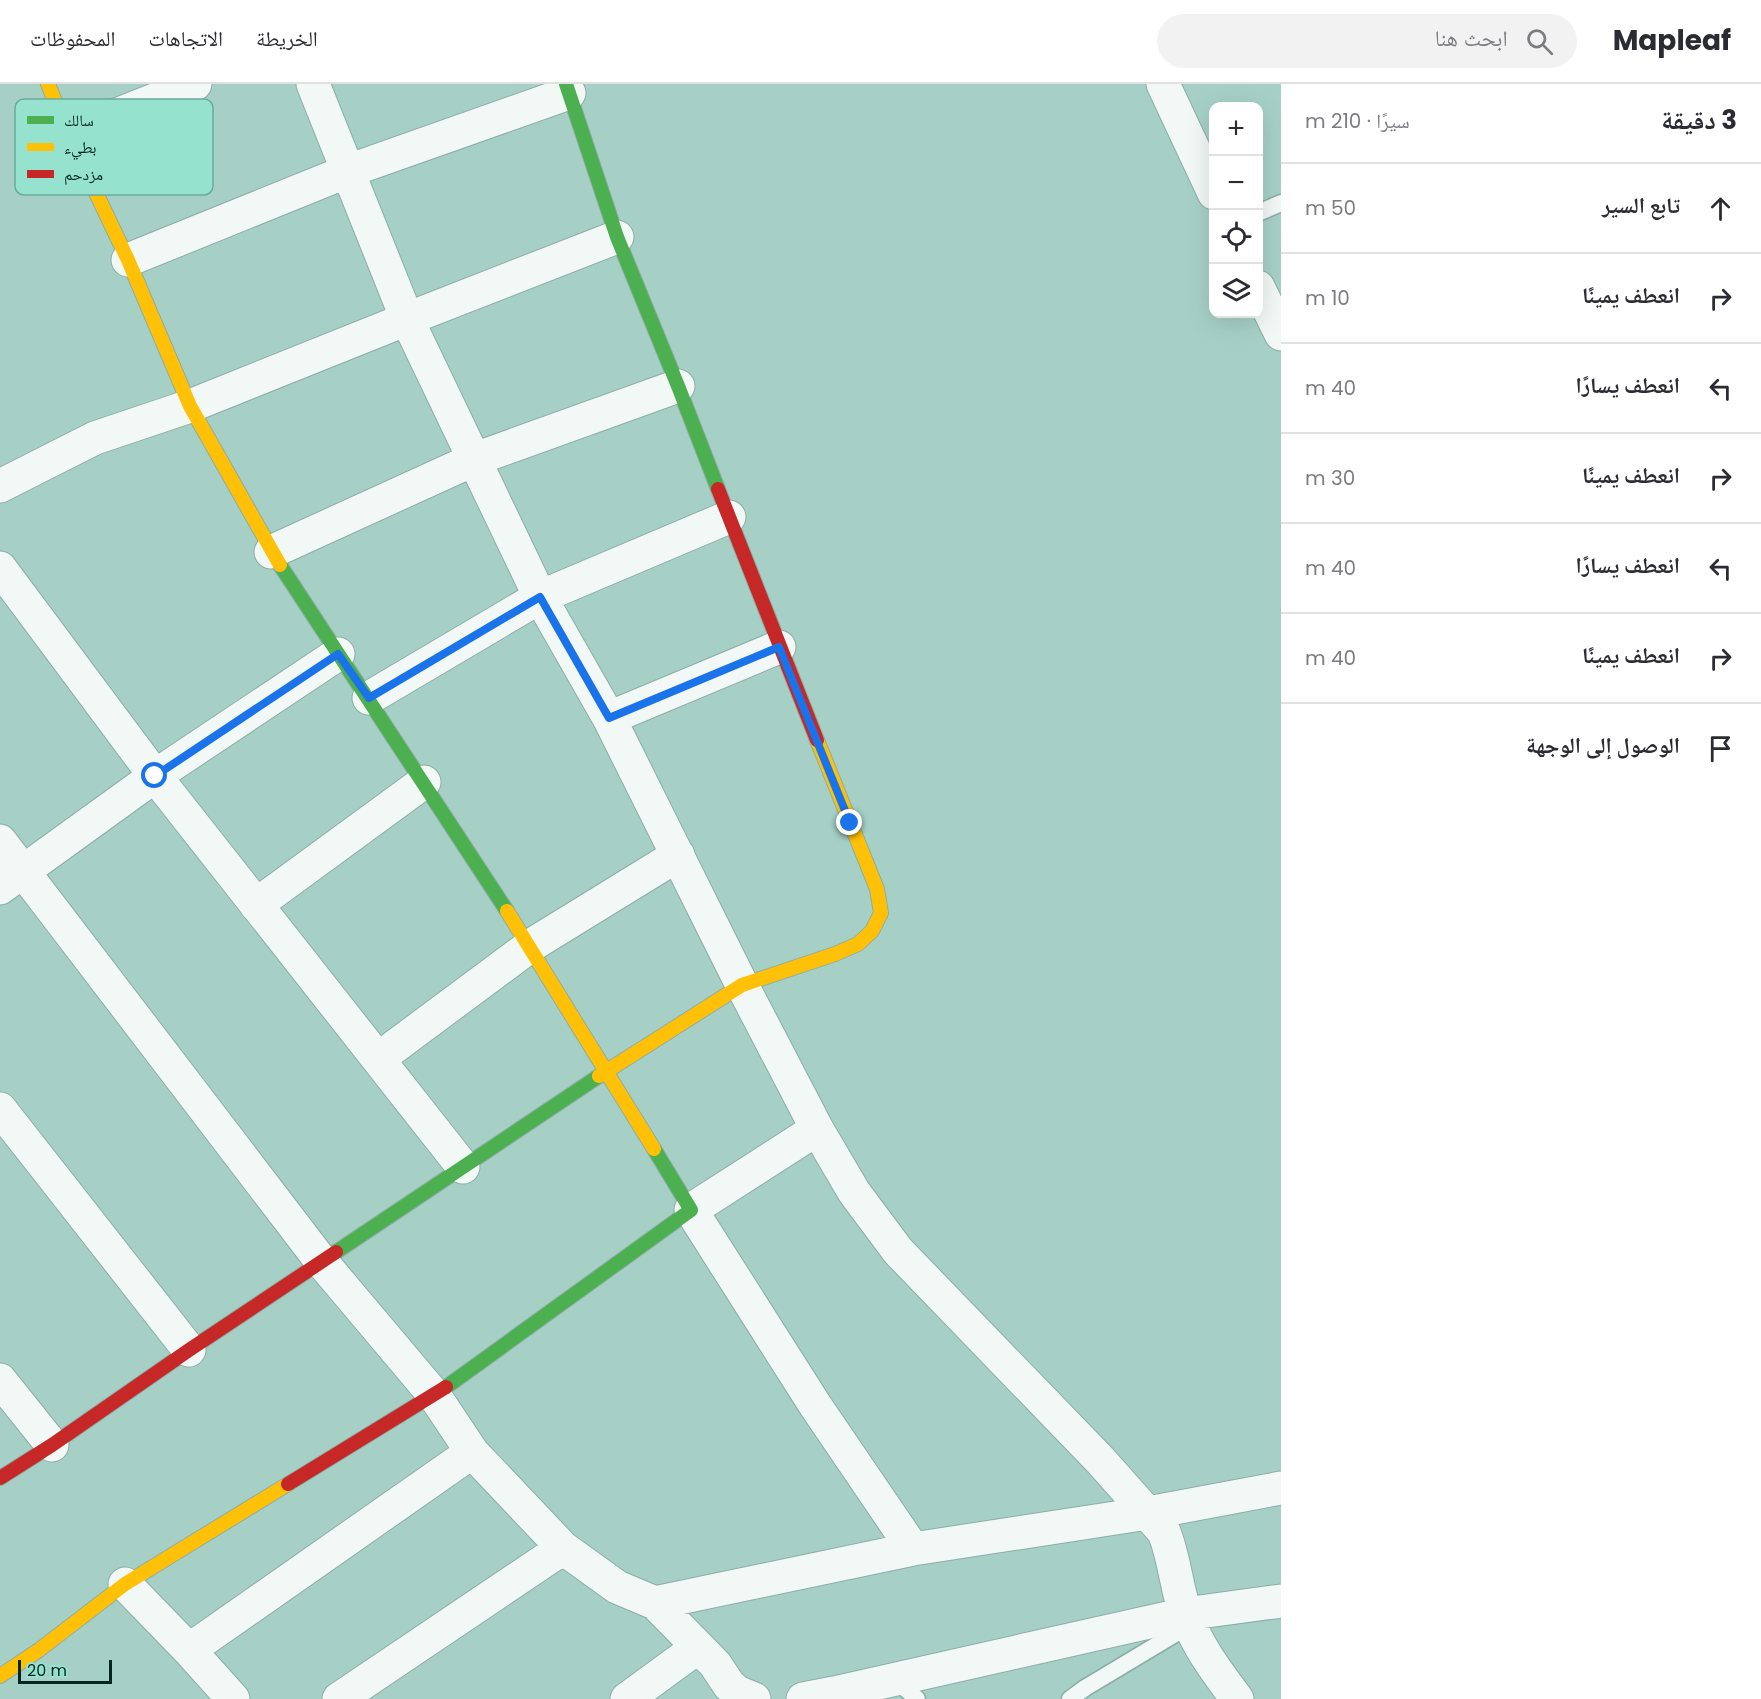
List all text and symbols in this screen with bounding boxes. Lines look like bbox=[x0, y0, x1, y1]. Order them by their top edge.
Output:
search box bbox=[1157, 14, 1577, 68]
text: Mapleaf bbox=[1613, 21, 1731, 60]
text: ابحث هنا bbox=[1435, 23, 1508, 54]
text: المحفوظات bbox=[30, 24, 115, 53]
text: الاتجاهات bbox=[148, 24, 223, 53]
text: الخريطة bbox=[256, 24, 318, 53]
icon: search bbox=[1523, 25, 1556, 58]
legend bbox=[15, 99, 213, 195]
map controls bbox=[1209, 102, 1263, 318]
button: + bbox=[1209, 102, 1263, 156]
text: 3 دقيقة bbox=[1661, 102, 1737, 138]
text: سيرًا · 210 m bbox=[1305, 107, 1410, 135]
text: سالك bbox=[64, 109, 94, 132]
text: بطيء bbox=[64, 136, 96, 160]
button: − bbox=[1209, 156, 1263, 210]
text: مزدحم bbox=[64, 163, 103, 186]
text: تابع السير bbox=[1602, 190, 1680, 221]
icon: ahead bbox=[1704, 192, 1737, 225]
text: 50 m bbox=[1305, 194, 1356, 222]
button: locate bbox=[1209, 210, 1263, 264]
button: layers bbox=[1209, 264, 1263, 318]
text: انعطف يمينًا bbox=[1582, 280, 1680, 311]
icon: right bbox=[1704, 282, 1737, 315]
text: 10 m bbox=[1305, 284, 1350, 312]
text: انعطف يسارًا bbox=[1576, 370, 1680, 401]
icon: left bbox=[1704, 372, 1737, 405]
text: 40 m bbox=[1305, 374, 1356, 402]
text: انعطف يمينًا bbox=[1582, 460, 1680, 491]
icon: right bbox=[1704, 462, 1737, 495]
text: 30 m bbox=[1305, 464, 1355, 492]
text: انعطف يسارًا bbox=[1576, 550, 1680, 581]
icon: left bbox=[1704, 552, 1737, 585]
text: 40 m bbox=[1305, 554, 1356, 582]
text: انعطف يمينًا bbox=[1582, 640, 1680, 671]
icon: right bbox=[1704, 642, 1737, 675]
text: 40 m bbox=[1305, 644, 1356, 672]
text: الوصول إلى الوجهة bbox=[1526, 730, 1680, 761]
icon: arrive bbox=[1704, 732, 1737, 765]
route start bbox=[141, 762, 167, 788]
route end bbox=[836, 809, 862, 835]
scale bar bbox=[18, 1657, 112, 1684]
text: 20 m bbox=[27, 1659, 67, 1682]

